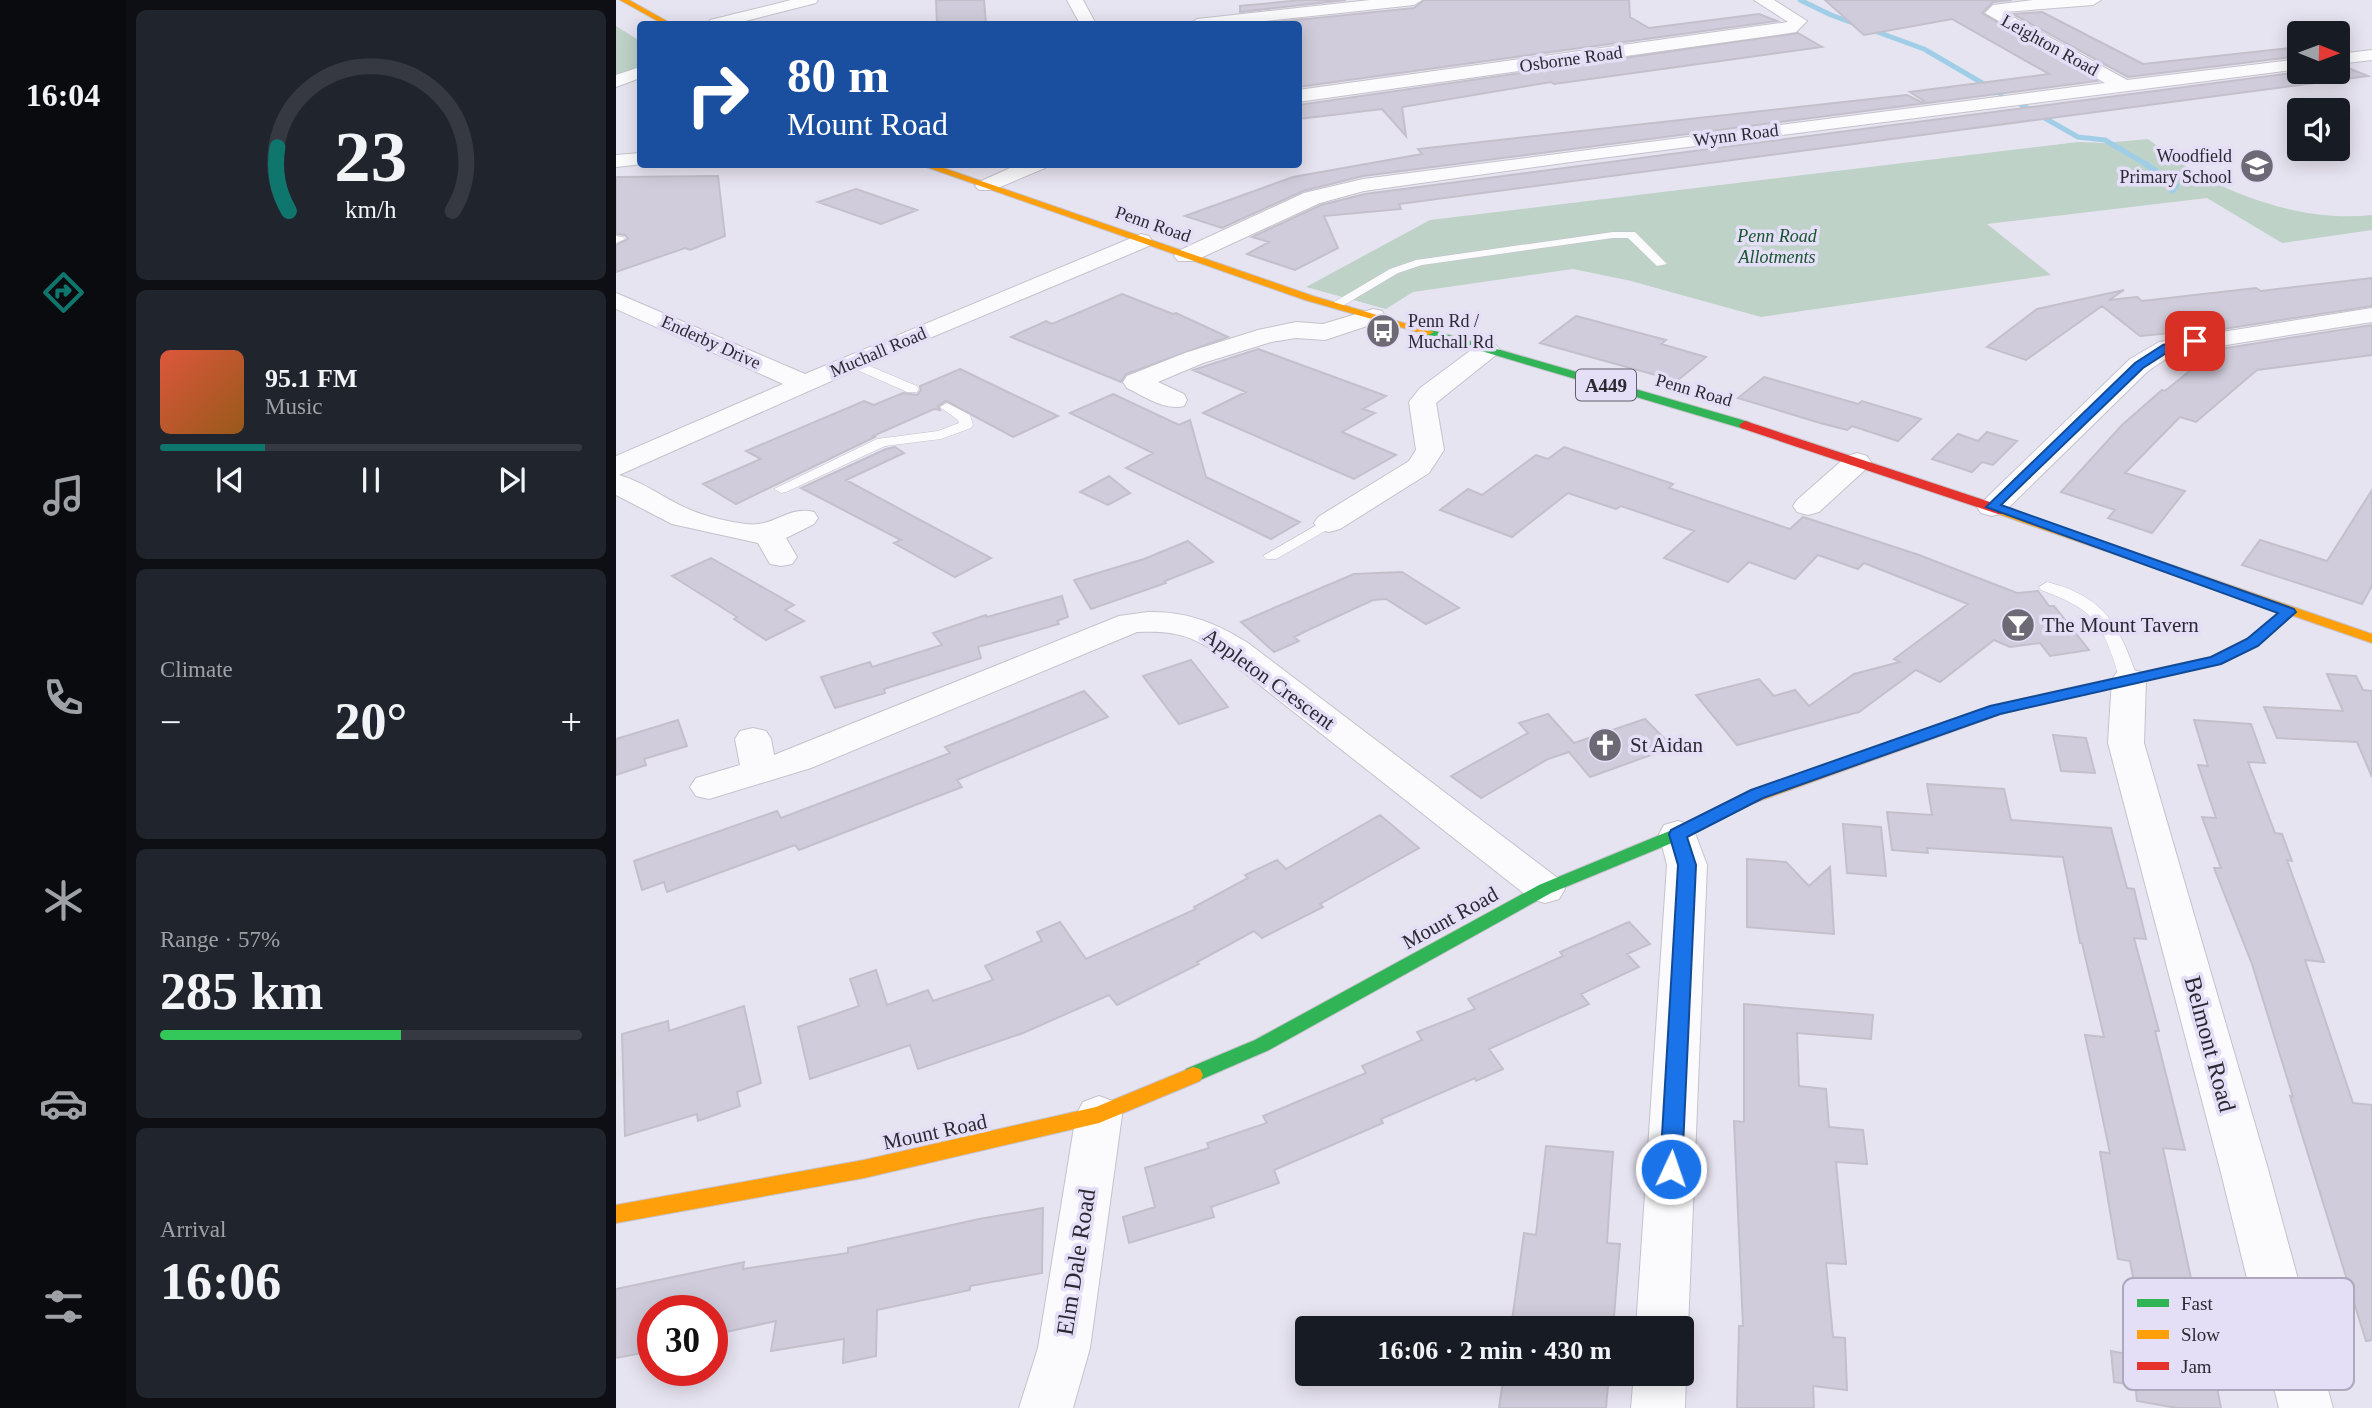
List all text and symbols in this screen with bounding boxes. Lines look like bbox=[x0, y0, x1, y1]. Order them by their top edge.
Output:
street label: Leighton Road bbox=[1998, 10, 2102, 80]
north arrow bbox=[2287, 21, 2350, 84]
map controls bbox=[2287, 21, 2350, 161]
street label: Osborne Road bbox=[1518, 42, 1624, 76]
text: 80 m bbox=[787, 48, 889, 103]
icon: right bbox=[672, 49, 763, 140]
text: 16:04 bbox=[26, 77, 100, 113]
button: sound bbox=[2287, 98, 2350, 161]
text: Mount Road bbox=[787, 106, 948, 142]
text: 23 bbox=[335, 116, 407, 197]
street label: Wynn Road bbox=[1692, 120, 1780, 150]
place label: Woodfield Primary School bbox=[2120, 146, 2232, 187]
school or university icon: Woodfield Primary School bbox=[2238, 147, 2276, 185]
text: km/h bbox=[345, 196, 397, 223]
street label: Penn Road bbox=[1113, 202, 1193, 246]
park label: Penn Road Allotments bbox=[1736, 226, 1818, 267]
icon: directions bbox=[39, 268, 88, 317]
street label: Enderby Drive bbox=[658, 311, 764, 373]
place label: Penn Rd / Muchall Rd bbox=[1408, 311, 1494, 352]
pin bbox=[2165, 311, 2225, 371]
bus stop icon: Penn Rd / Muchall Rd bbox=[1364, 312, 1402, 350]
icon: arrive bbox=[2176, 322, 2214, 360]
street label: Muchall Road bbox=[827, 323, 929, 381]
text: 95.1 FM bbox=[265, 364, 357, 393]
road number: A449 bbox=[1576, 370, 1636, 400]
street label: Penn Road bbox=[1654, 370, 1734, 410]
text: Music bbox=[265, 394, 323, 419]
icon: previous bbox=[211, 461, 249, 499]
icon: pause bbox=[352, 461, 390, 499]
icon: next bbox=[493, 461, 531, 499]
icon: music bbox=[39, 471, 88, 520]
bar icon: The Mount Tavern bbox=[1999, 606, 2037, 644]
place label: The Mount Tavern bbox=[2042, 613, 2199, 637]
street label: Appleton Crescent bbox=[1198, 623, 1340, 735]
text: Climate bbox=[160, 657, 233, 682]
icon: phone bbox=[39, 673, 88, 722]
text: 20° bbox=[335, 693, 407, 750]
text: − bbox=[160, 701, 181, 743]
text: + bbox=[561, 701, 582, 743]
church icon: St Aidan bbox=[1586, 726, 1624, 764]
place label: St Aidan bbox=[1630, 733, 1703, 757]
icon: climate bbox=[39, 876, 88, 925]
street label: Mount Road bbox=[1398, 882, 1502, 954]
text: Range · 57% bbox=[160, 927, 280, 952]
text: 285 km bbox=[160, 963, 323, 1020]
street label: Belmont Road bbox=[2179, 973, 2241, 1115]
icon: car bbox=[39, 1079, 88, 1128]
street label: Mount Road bbox=[881, 1109, 990, 1155]
position arrow bbox=[1634, 1132, 1708, 1206]
street label: Elm Dale Road bbox=[1052, 1187, 1100, 1337]
text: Arrival bbox=[160, 1217, 226, 1242]
text: 16:06 bbox=[160, 1253, 281, 1310]
legend bbox=[2123, 1278, 2354, 1390]
icon: filters bbox=[39, 1282, 88, 1331]
text: Fast bbox=[2181, 1293, 2213, 1314]
speed limit sign: 30 bbox=[637, 1295, 728, 1386]
text: Slow bbox=[2181, 1324, 2220, 1345]
text: 16:06 · 2 min · 430 m bbox=[1378, 1336, 1612, 1365]
text: Jam bbox=[2181, 1356, 2212, 1377]

